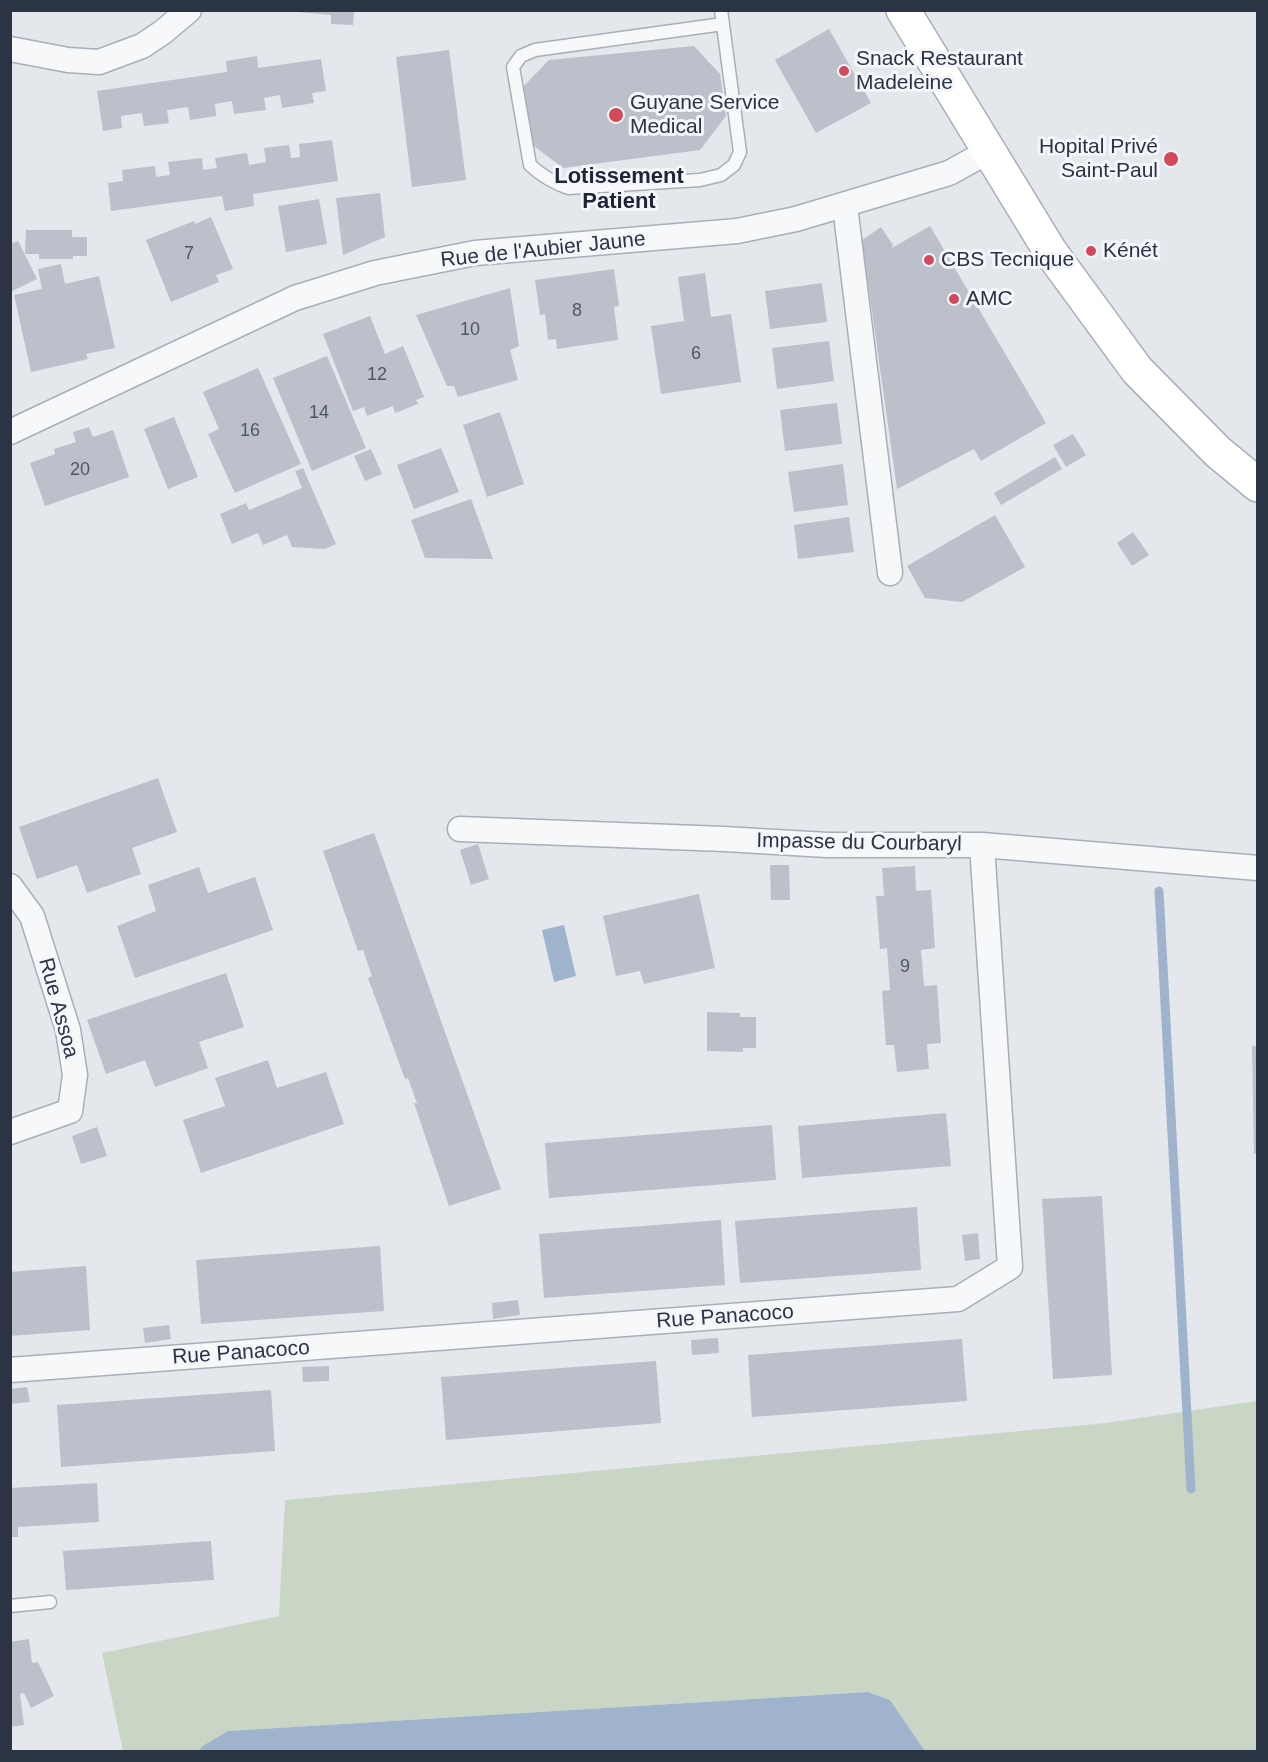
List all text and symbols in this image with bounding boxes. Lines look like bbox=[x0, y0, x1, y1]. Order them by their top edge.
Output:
place label: Snack Restaurant Madeleine bbox=[856, 46, 1023, 96]
marker: Snack Restaurant Madeleine bbox=[837, 64, 851, 78]
place label: Guyane Service Medical bbox=[630, 90, 779, 140]
marker: Guyane Service Medical bbox=[607, 106, 625, 124]
place label: Hopital Privé Saint-Paul bbox=[1039, 134, 1158, 184]
marker: Hopital Privé Saint-Paul bbox=[1162, 150, 1180, 168]
district label: Lotissement Patient bbox=[554, 164, 684, 216]
street label: Rue de l'Aubier Jaune bbox=[439, 227, 647, 273]
place label: Kénét bbox=[1103, 238, 1158, 264]
house number: 7 bbox=[184, 243, 194, 265]
marker: Kénét bbox=[1084, 244, 1098, 258]
place label: CBS Tecnique bbox=[941, 247, 1074, 273]
marker: CBS Tecnique bbox=[922, 253, 936, 267]
place label: AMC bbox=[966, 286, 1013, 312]
marker: AMC bbox=[947, 292, 961, 306]
house number: 8 bbox=[572, 300, 582, 322]
house number: 10 bbox=[460, 319, 480, 341]
house number: 6 bbox=[691, 343, 701, 365]
house number: 12 bbox=[367, 364, 387, 386]
house number: 14 bbox=[309, 402, 329, 424]
house number: 16 bbox=[240, 420, 260, 442]
house number: 20 bbox=[70, 459, 90, 481]
street label: Impasse du Courbaryl bbox=[756, 829, 962, 857]
street label: Rue Assoa bbox=[33, 955, 83, 1061]
house number: 9 bbox=[900, 956, 910, 978]
street label: Rue Panacoco bbox=[655, 1300, 795, 1334]
street label: Rue Panacoco bbox=[171, 1336, 311, 1370]

